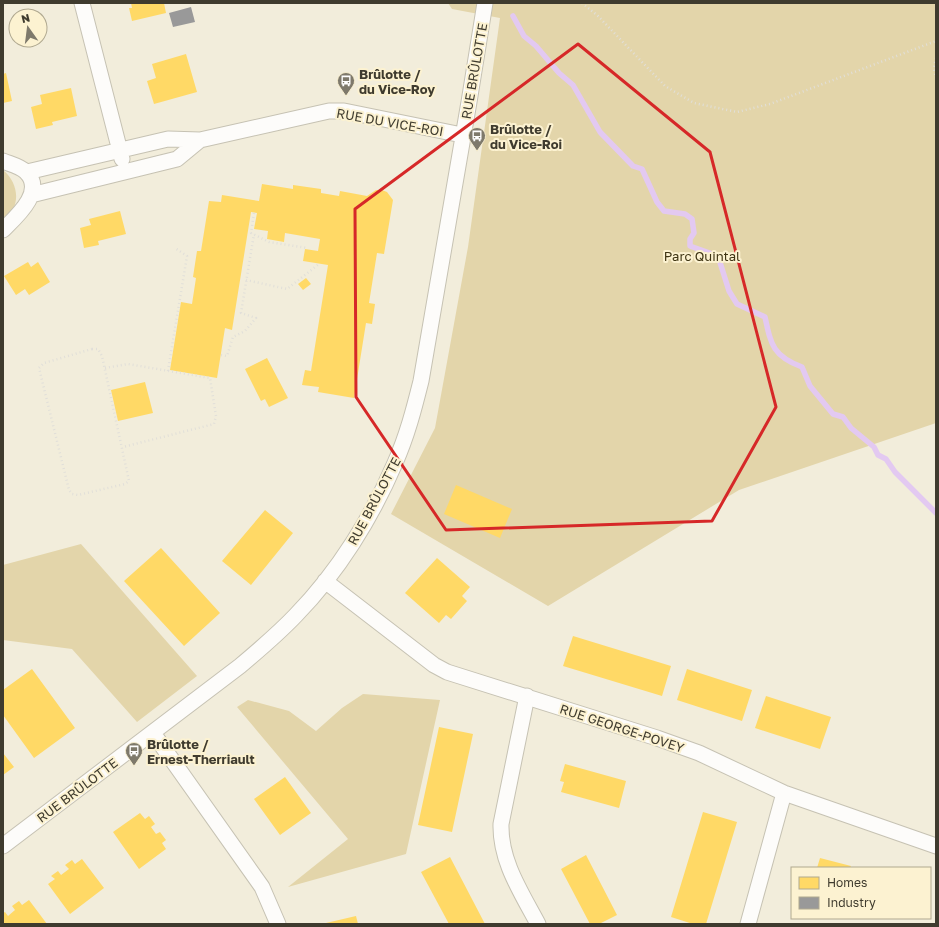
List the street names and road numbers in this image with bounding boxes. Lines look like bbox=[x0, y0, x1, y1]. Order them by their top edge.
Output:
street label: RUE BRÛLOTTE bbox=[458, 22, 490, 120]
street label: RUE DU VICE-ROI bbox=[335, 105, 445, 139]
street label: RUE BRÛLOTTE bbox=[344, 454, 404, 548]
street label: RUE GEORGE-POVEY bbox=[558, 700, 687, 756]
street label: RUE BRÛLOTTE bbox=[33, 754, 121, 826]

